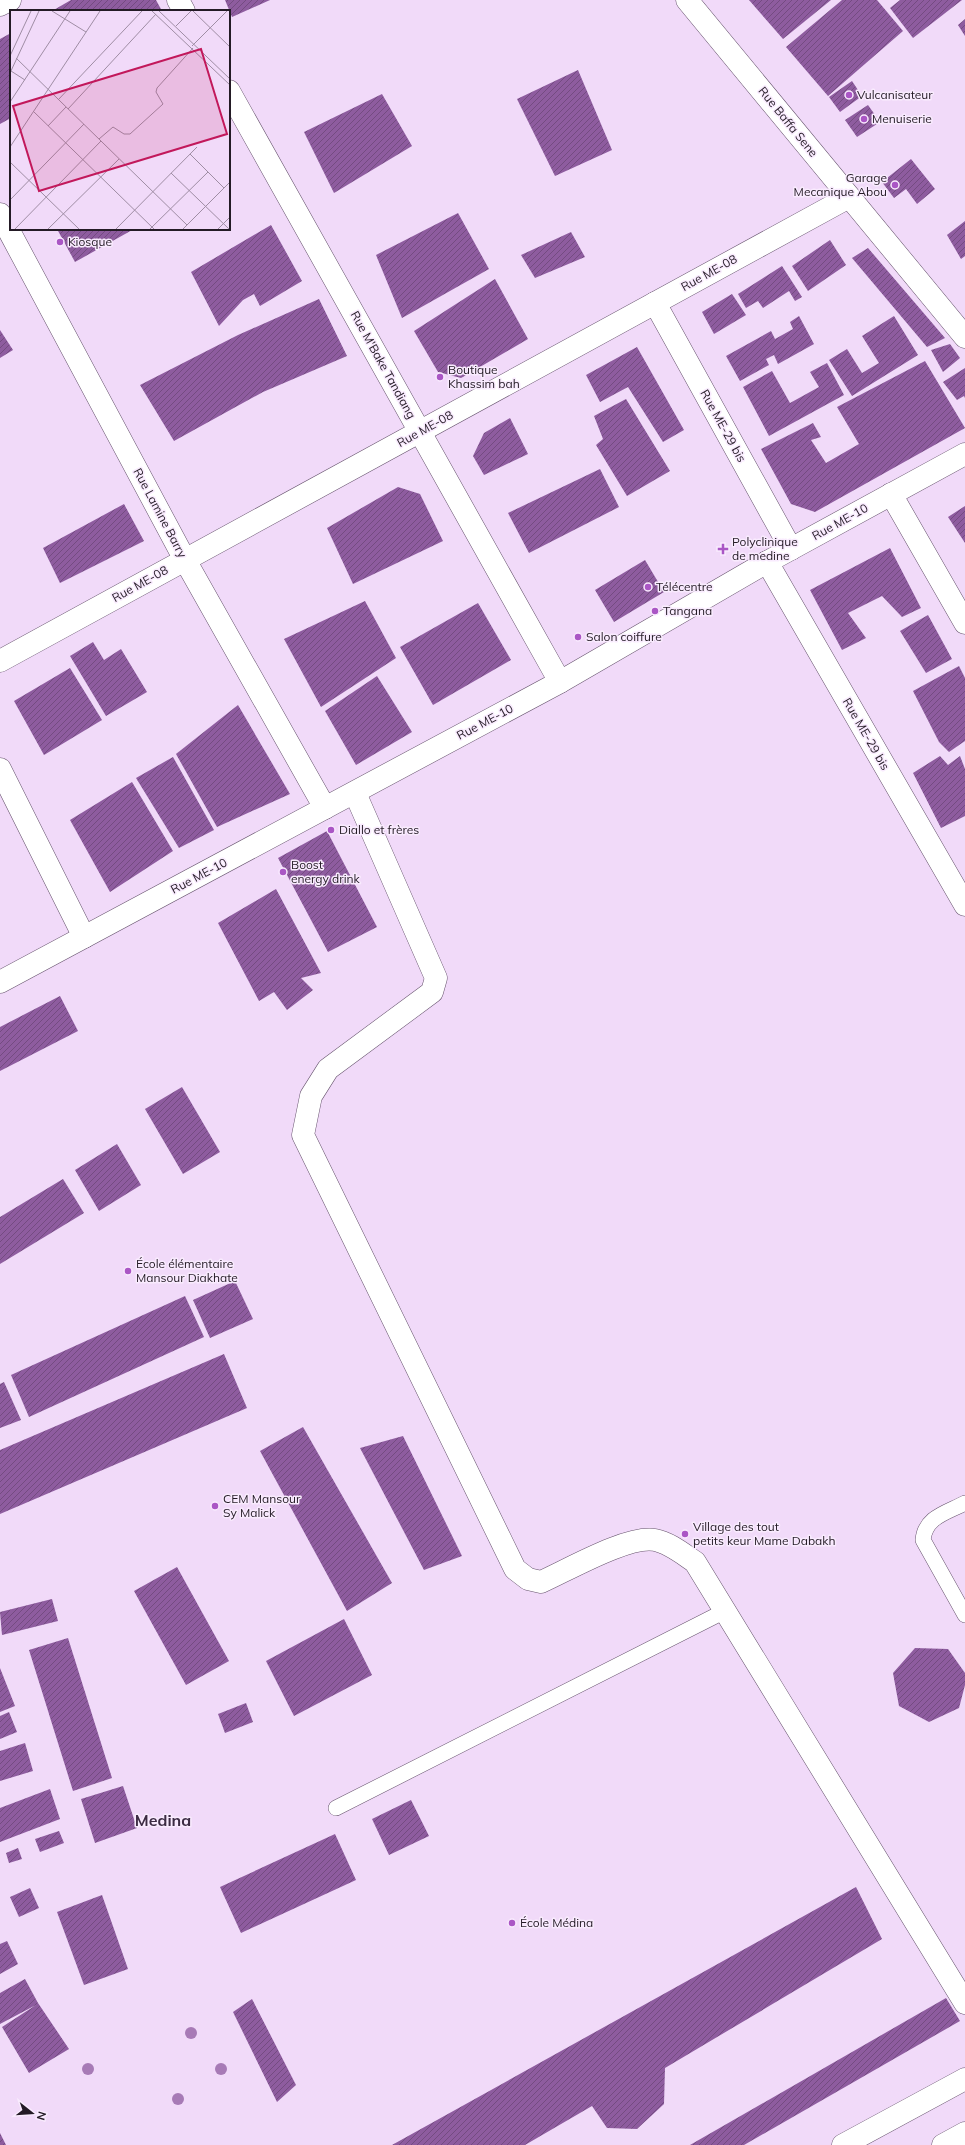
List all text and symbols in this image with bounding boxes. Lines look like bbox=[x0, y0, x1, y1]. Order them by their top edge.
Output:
inset map bbox=[10, 10, 230, 230]
street label: Rue Baffa Sene bbox=[755, 84, 821, 160]
place label: Vulcanisateur bbox=[857, 87, 933, 102]
marker: Vulcanisateur bbox=[844, 90, 854, 100]
place label: Menuiserie bbox=[872, 111, 932, 126]
marker: Menuiserie bbox=[859, 114, 869, 124]
place label: Garage Mecanique Abou bbox=[794, 170, 887, 199]
marker: Garage Mecanique Abou bbox=[890, 180, 900, 190]
place label: Kiosque bbox=[68, 234, 112, 249]
marker: Kiosque bbox=[55, 237, 65, 247]
street label: Rue ME-08 bbox=[678, 251, 739, 294]
street label: Rue M'Bake Tandiang bbox=[348, 308, 419, 421]
place label: Boutique Khassim bah bbox=[448, 362, 520, 391]
marker: Boutique Khassim bah bbox=[435, 372, 445, 382]
street label: Rue ME-29 bis bbox=[697, 387, 750, 465]
street label: Rue ME-08 bbox=[394, 407, 455, 450]
street label: Rue Lamine Barry bbox=[130, 465, 191, 561]
street label: Rue ME-10 bbox=[809, 500, 870, 543]
place label: Polyclinique de medine bbox=[732, 534, 798, 563]
marker: Polyclinique de medine bbox=[717, 543, 729, 555]
street label: Rue ME-08 bbox=[109, 562, 170, 605]
place label: Télécentre bbox=[656, 579, 713, 594]
marker: Télécentre bbox=[643, 582, 653, 592]
place label: Tangana bbox=[663, 603, 712, 618]
marker: Tangana bbox=[650, 606, 660, 616]
place label: Salon coiffure bbox=[586, 629, 662, 644]
marker: Salon coiffure bbox=[573, 632, 583, 642]
street label: Rue ME-29 bis bbox=[840, 695, 893, 773]
street label: Rue ME-10 bbox=[454, 700, 516, 743]
place label: Diallo et frères bbox=[339, 822, 419, 837]
marker: Diallo et frères bbox=[326, 825, 336, 835]
street label: Rue ME-10 bbox=[168, 854, 230, 897]
place label: Boost energy drink bbox=[291, 857, 361, 886]
marker: Boost energy drink bbox=[278, 867, 288, 877]
place label: École élémentaire Mansour Diakhate bbox=[136, 1256, 238, 1285]
marker: École élémentaire Mansour Diakhate bbox=[123, 1266, 133, 1276]
place label: CEM Mansour Sy Malick bbox=[223, 1491, 301, 1520]
marker: CEM Mansour Sy Malick bbox=[210, 1501, 220, 1511]
place label: Village des tout petits keur Mame Dabakh bbox=[693, 1519, 836, 1548]
marker: Village des tout petits keur Mame Dabakh bbox=[680, 1529, 690, 1539]
district label: Medina bbox=[135, 1810, 191, 1830]
place label: École Médina bbox=[520, 1915, 593, 1930]
marker: École Médina bbox=[507, 1918, 517, 1928]
north arrow bbox=[12, 2093, 52, 2133]
text: N bbox=[34, 2110, 49, 2122]

